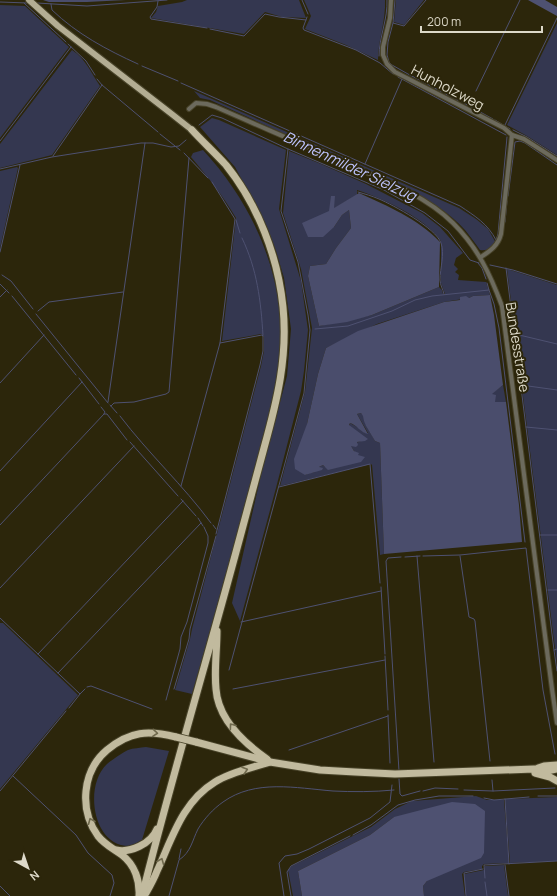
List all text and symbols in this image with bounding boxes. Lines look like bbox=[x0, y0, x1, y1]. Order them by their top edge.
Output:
scale bar bbox=[421, 8, 542, 34]
text: 200 m bbox=[427, 13, 461, 30]
street label: Hunholzweg bbox=[408, 60, 488, 114]
water label: Binnenmilder Sielzug bbox=[280, 126, 421, 207]
street label: Bundesstraße bbox=[501, 301, 535, 393]
one-way arrow bbox=[230, 723, 237, 730]
one-way arrow bbox=[152, 729, 158, 738]
one-way arrow bbox=[242, 766, 249, 774]
one-way arrow bbox=[87, 817, 95, 824]
north arrow bbox=[8, 848, 48, 888]
one-way arrow bbox=[157, 858, 165, 865]
text: N bbox=[27, 868, 43, 884]

